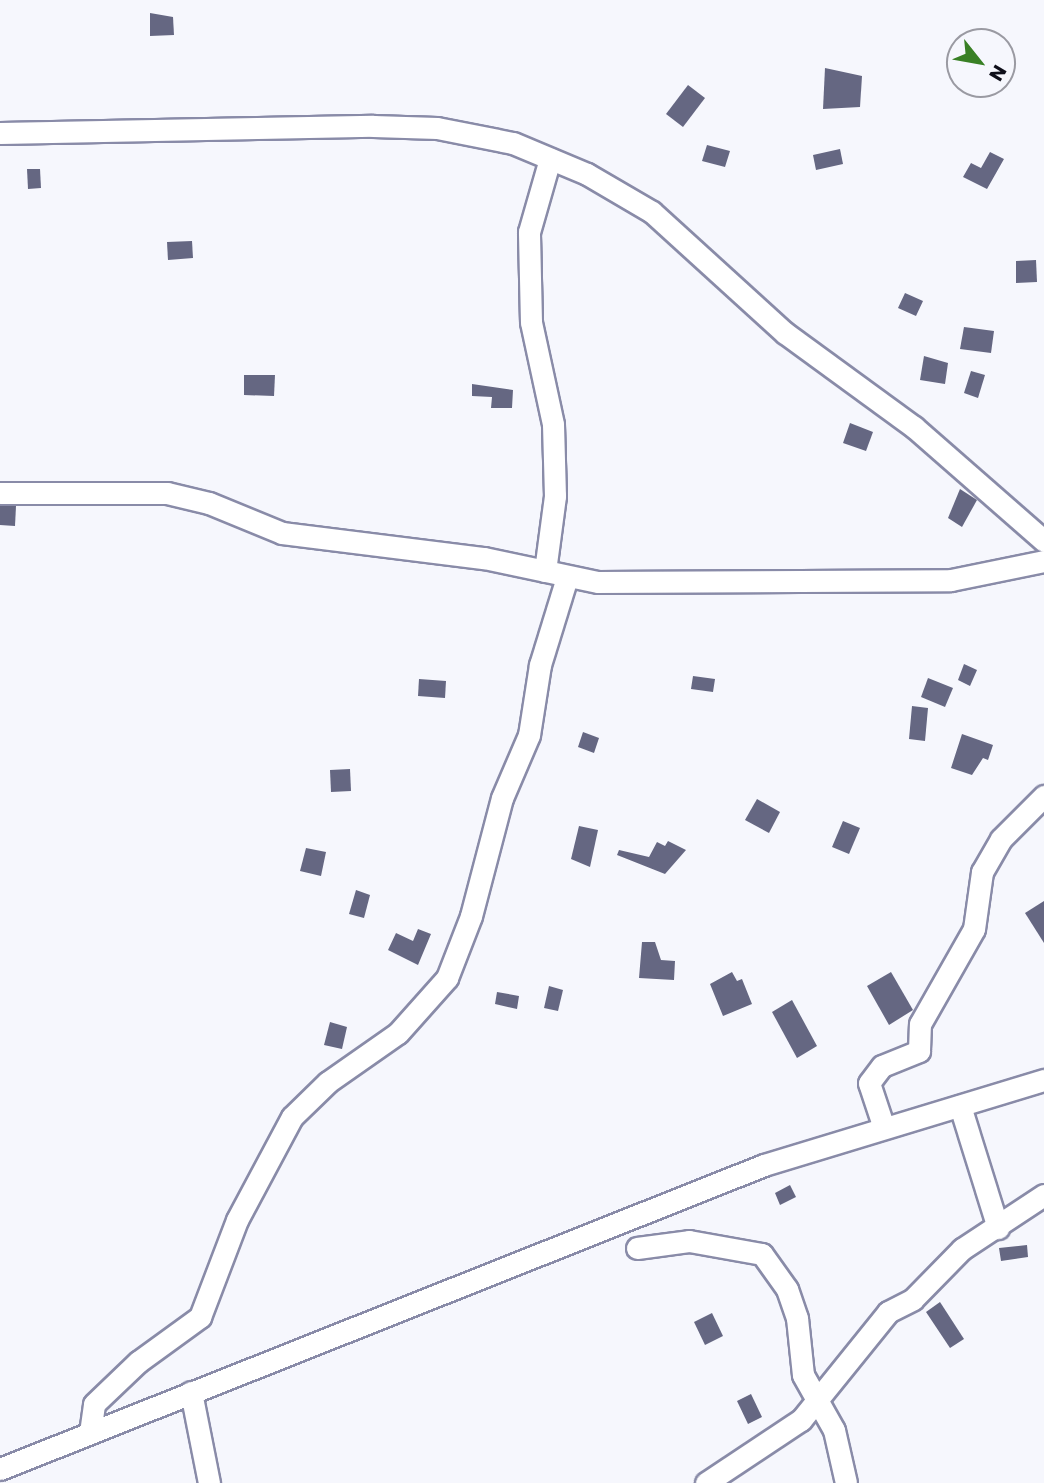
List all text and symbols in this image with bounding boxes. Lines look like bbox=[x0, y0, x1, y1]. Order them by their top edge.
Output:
north arrow bbox=[946, 28, 1016, 98]
text: N bbox=[982, 60, 1013, 86]

